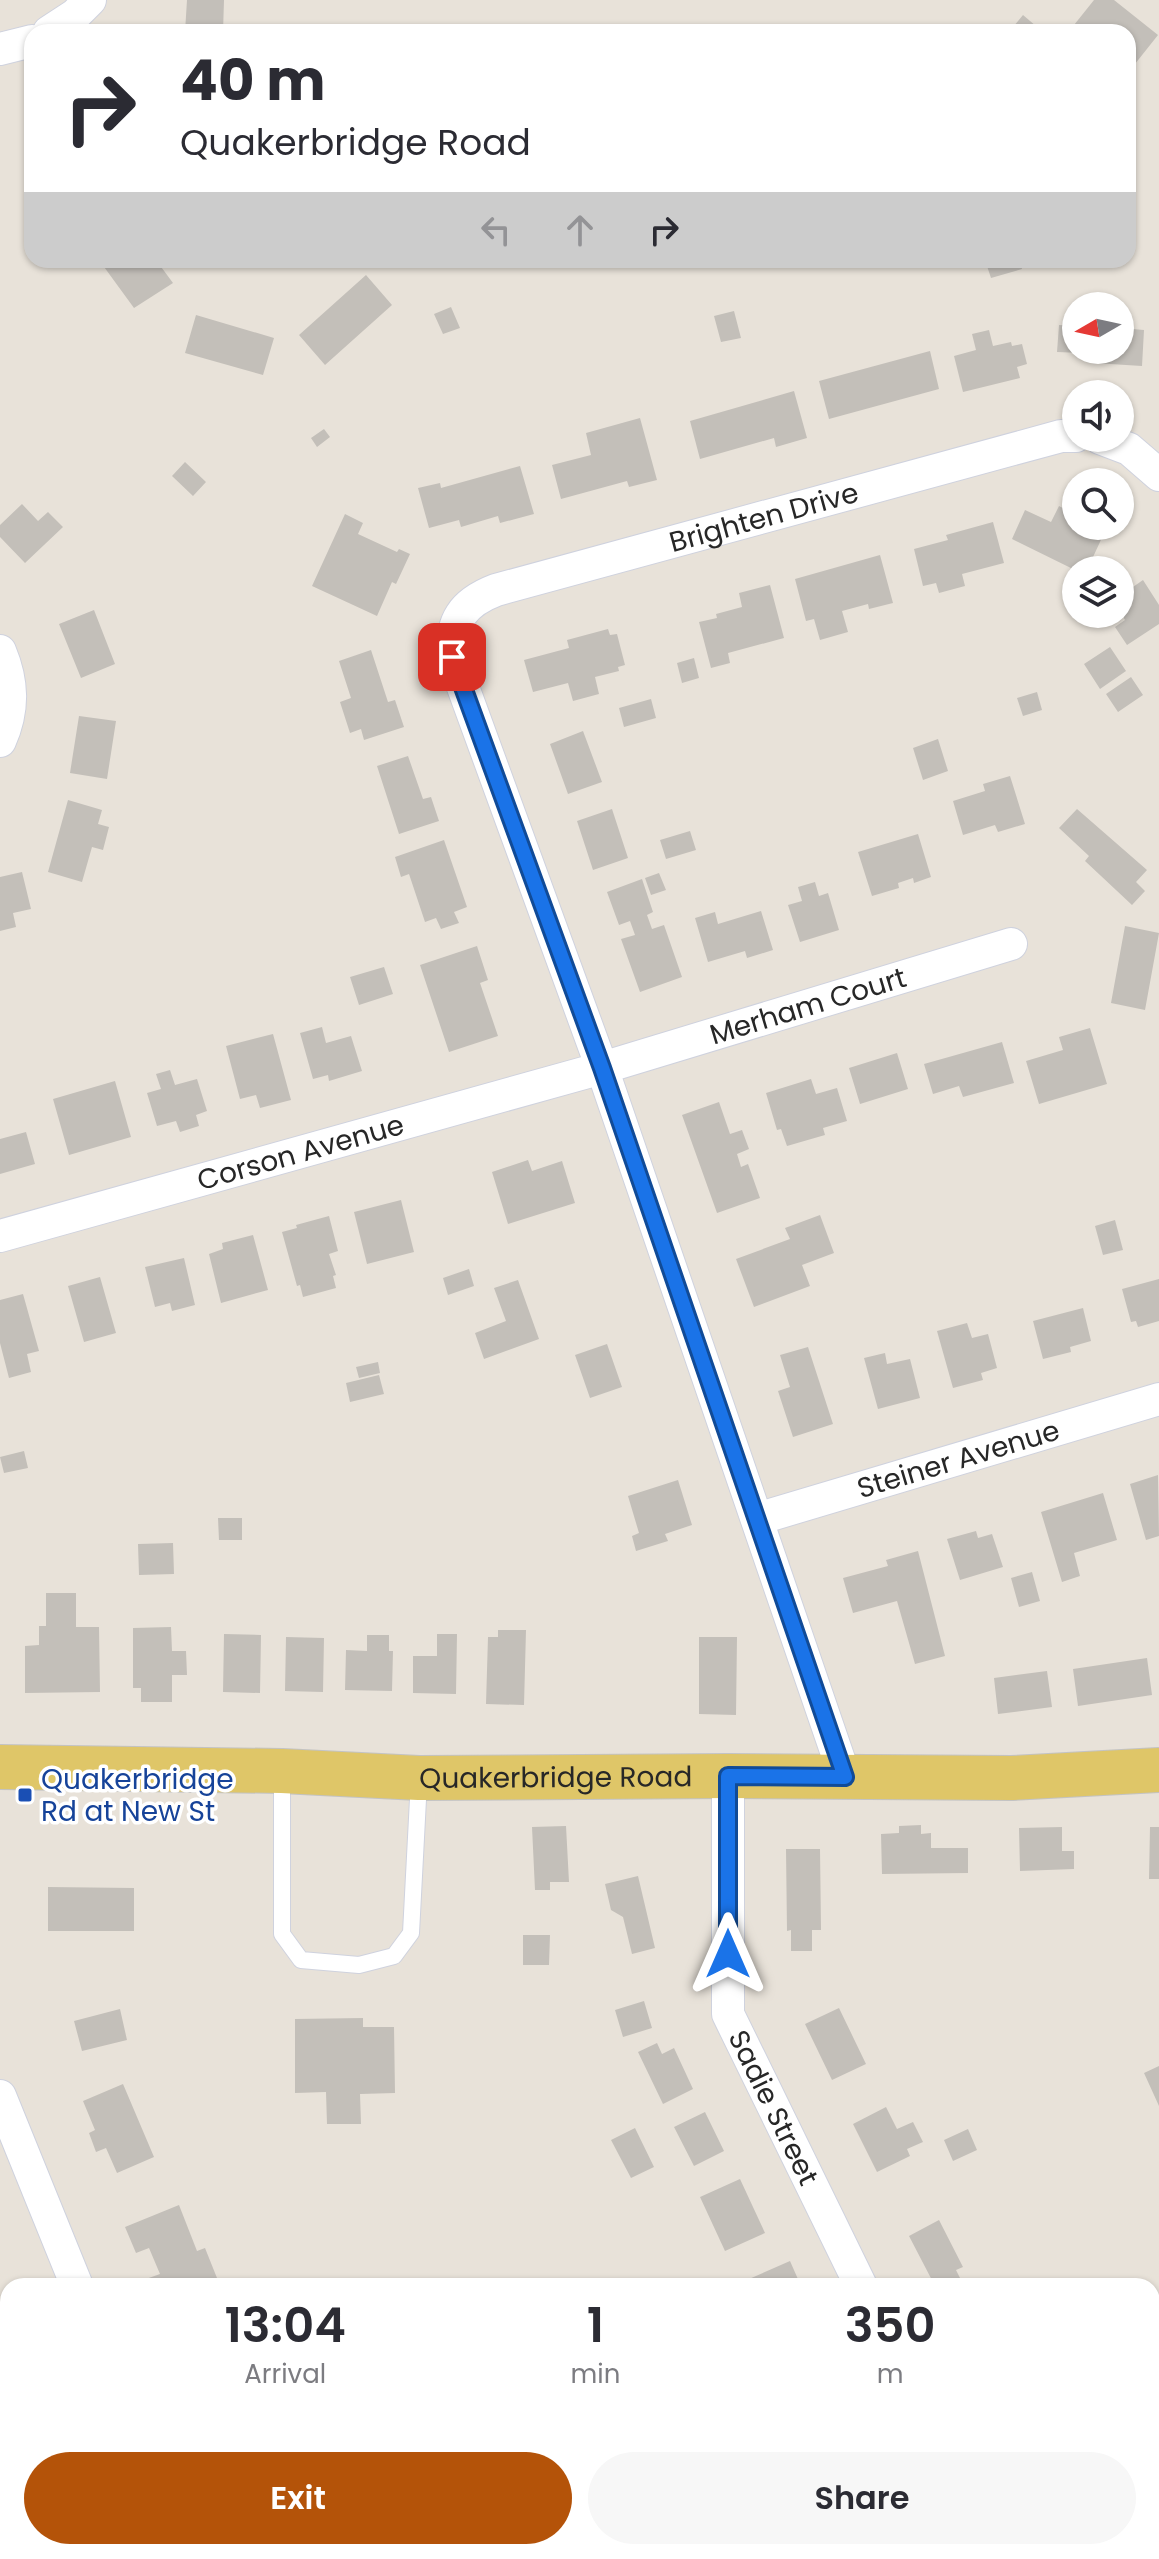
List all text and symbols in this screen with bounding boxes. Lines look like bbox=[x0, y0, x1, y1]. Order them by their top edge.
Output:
text: 40 m bbox=[180, 41, 326, 120]
icon: right bbox=[48, 56, 152, 160]
text: Quakerbridge Road bbox=[180, 117, 531, 168]
icon: left bbox=[474, 208, 518, 252]
icon: ahead bbox=[558, 208, 602, 252]
icon: right bbox=[642, 208, 686, 252]
north arrow bbox=[1062, 292, 1134, 364]
map controls bbox=[1062, 292, 1134, 628]
button: sound bbox=[1062, 380, 1134, 452]
button: search bbox=[1062, 468, 1134, 540]
street label: Brighten Drive bbox=[665, 473, 863, 561]
button: layers bbox=[1062, 556, 1134, 628]
pin bbox=[418, 623, 486, 691]
icon: arrive bbox=[430, 635, 474, 679]
street label: Merham Court bbox=[705, 957, 911, 1054]
street label: Corson Avenue bbox=[193, 1105, 408, 1200]
street label: Steiner Avenue bbox=[852, 1410, 1064, 1508]
street label: Quakerbridge Road bbox=[419, 1757, 692, 1797]
place label: Quakerbridge Rd at New St bbox=[41, 1760, 234, 1831]
marker: Quakerbridge Rd at New St bbox=[16, 1786, 34, 1804]
position arrow bbox=[686, 1912, 770, 1996]
street label: Sadie Street bbox=[719, 2023, 828, 2192]
text: 13:04 bbox=[224, 2292, 346, 2359]
text: 1 bbox=[587, 2292, 604, 2359]
text: 350 bbox=[845, 2292, 935, 2359]
text: Arrival bbox=[244, 2356, 326, 2392]
text: min bbox=[570, 2356, 620, 2392]
text: m bbox=[877, 2356, 904, 2392]
button: Exit bbox=[24, 2452, 572, 2544]
button: Share bbox=[588, 2452, 1136, 2544]

